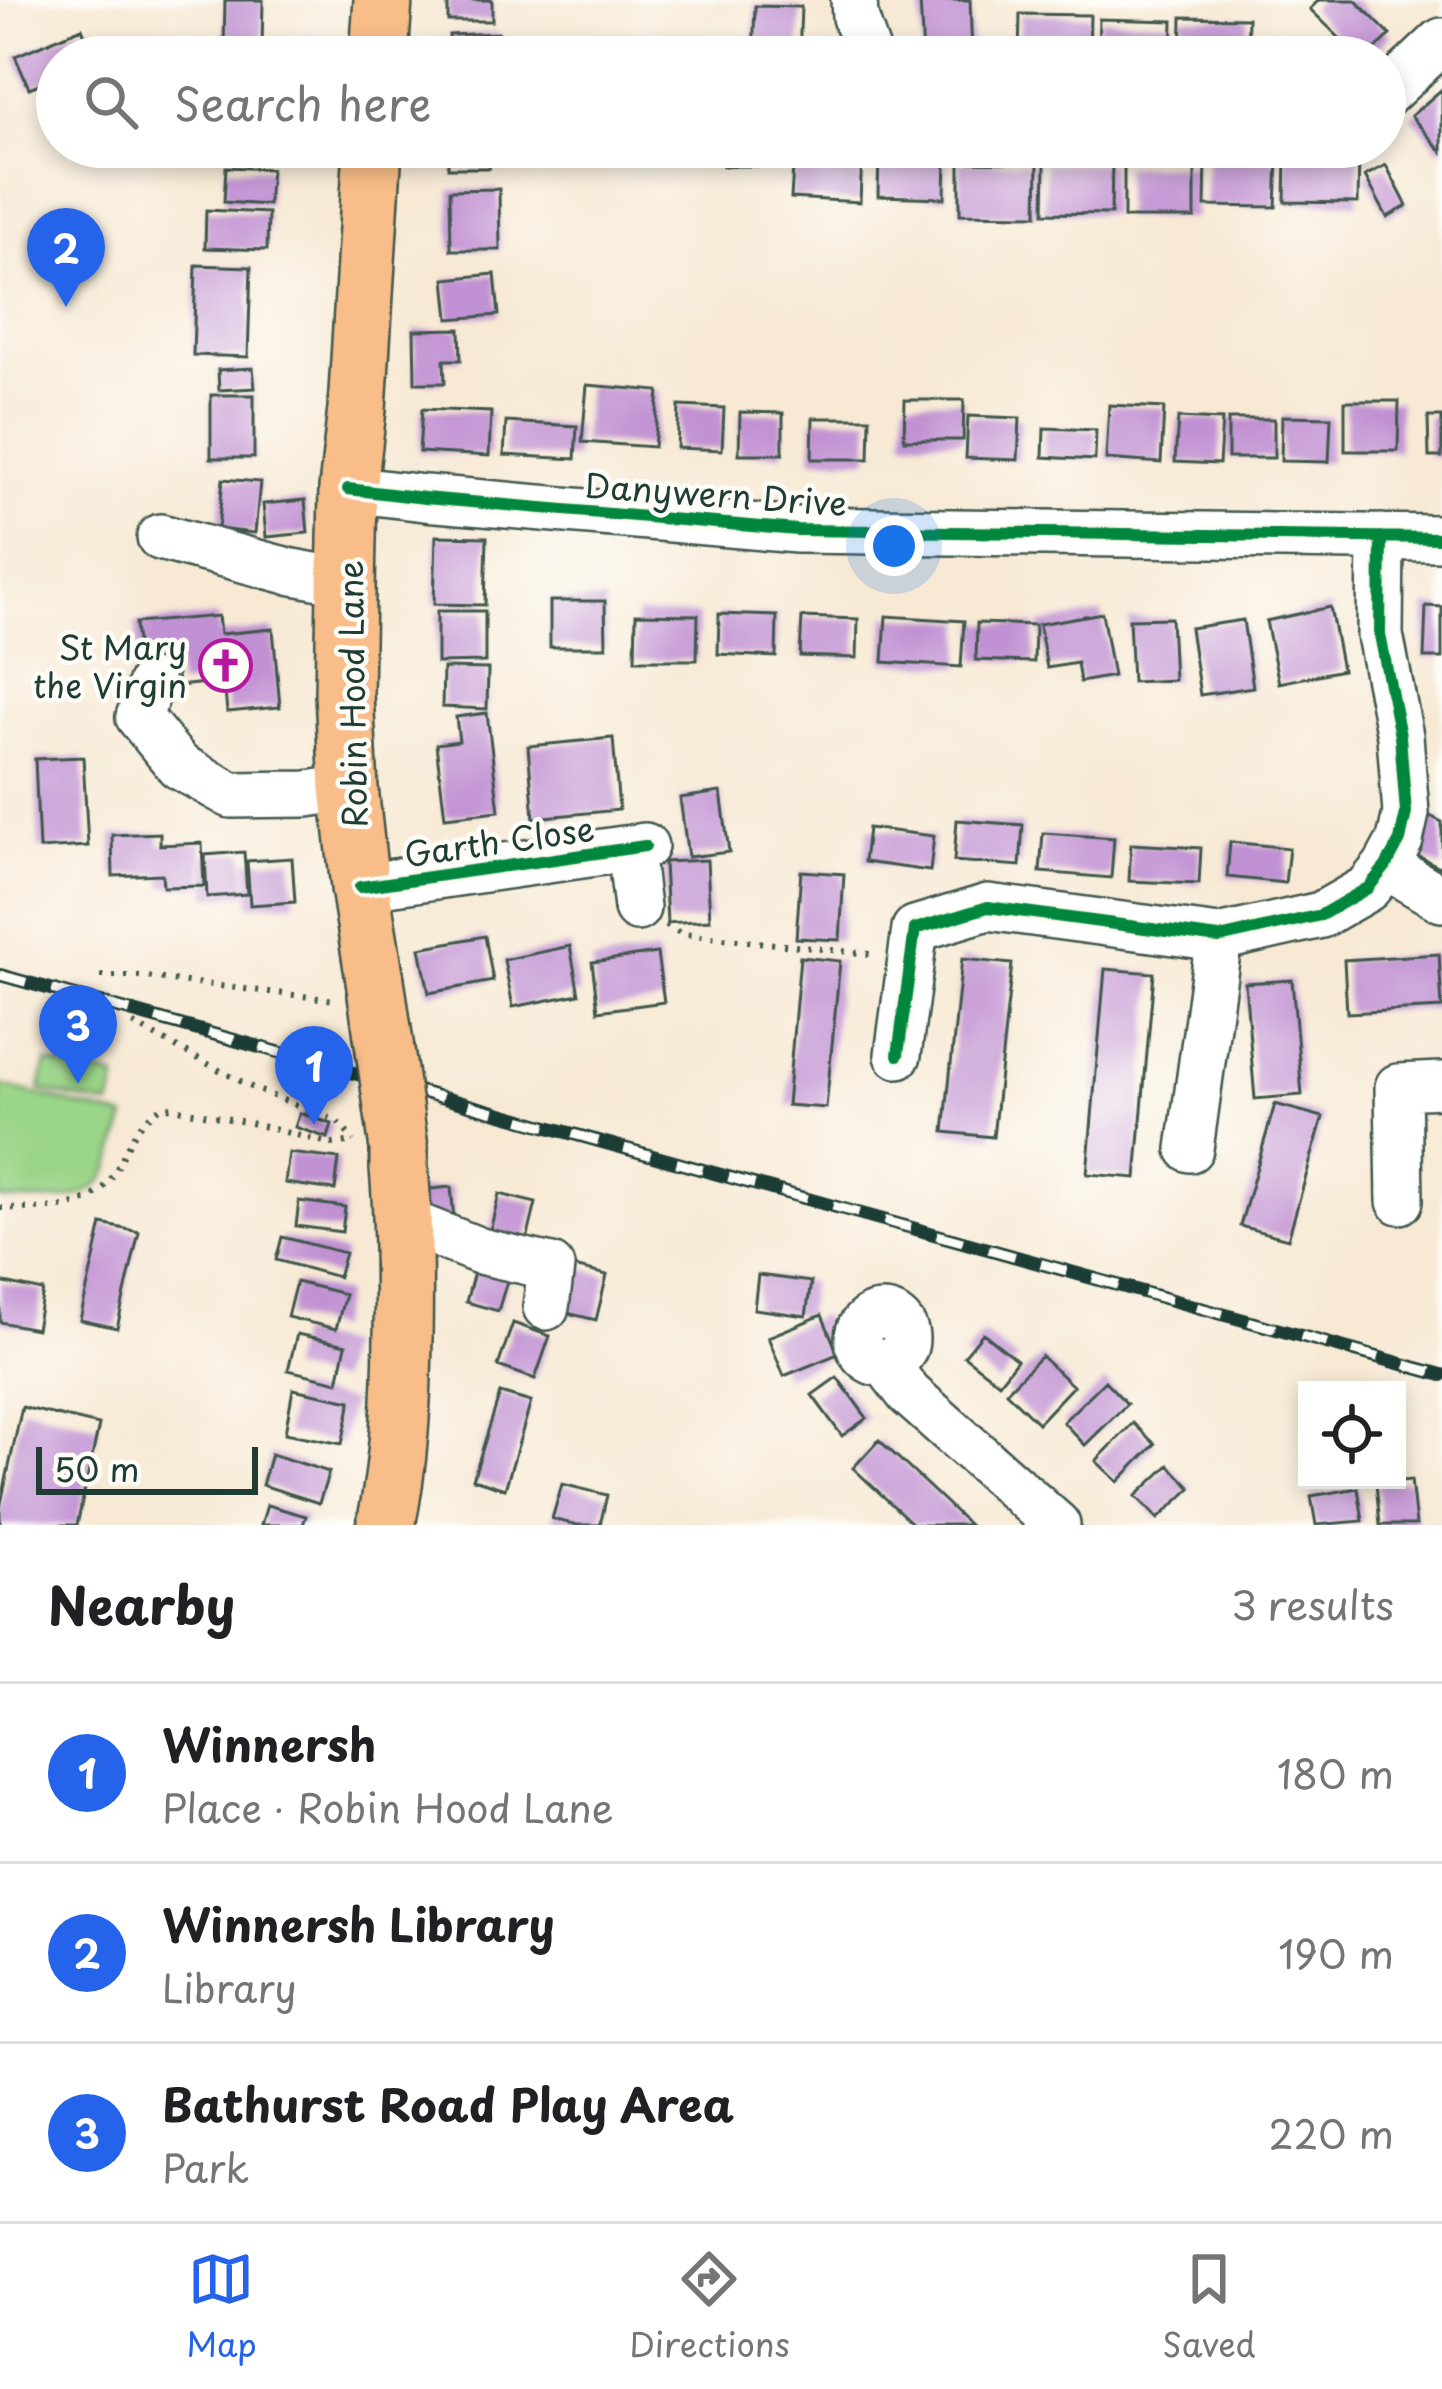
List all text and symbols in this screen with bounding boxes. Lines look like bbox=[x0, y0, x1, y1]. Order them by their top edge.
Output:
search box bbox=[36, 36, 1406, 168]
text: Search here bbox=[174, 68, 431, 136]
icon: search bbox=[78, 69, 144, 135]
pin: 2 bbox=[27, 208, 105, 307]
street label: Danywern Drive bbox=[583, 459, 849, 527]
your location bbox=[864, 516, 924, 576]
street label: Robin Hood Lane bbox=[324, 560, 378, 828]
place label: St Mary the Virgin bbox=[33, 621, 187, 709]
church icon: St Mary the Virgin bbox=[198, 637, 254, 693]
street label: Garth Close bbox=[401, 802, 597, 878]
pin: 3 bbox=[39, 985, 117, 1084]
pin: 1 bbox=[275, 1026, 353, 1125]
map controls bbox=[1298, 1381, 1406, 1489]
button: locate bbox=[1298, 1381, 1406, 1489]
scale bar bbox=[36, 1441, 258, 1494]
text: 50 m bbox=[54, 1443, 140, 1493]
text: Nearby bbox=[48, 1565, 235, 1642]
text: 3 results bbox=[1231, 1574, 1394, 1633]
text: Winnersh bbox=[162, 1709, 376, 1777]
text: 1 bbox=[78, 1743, 96, 1802]
text: 180 m bbox=[1277, 1743, 1394, 1802]
text: Place · Robin Hood Lane bbox=[162, 1777, 614, 1836]
text: Winnersh Library bbox=[162, 1889, 555, 1957]
text: 2 bbox=[73, 1923, 101, 1982]
text: 190 m bbox=[1278, 1923, 1394, 1982]
text: Library bbox=[162, 1957, 297, 2016]
text: Bathurst Road Play Area bbox=[162, 2069, 734, 2137]
text: 3 bbox=[74, 2103, 100, 2162]
text: 220 m bbox=[1269, 2103, 1394, 2162]
text: Park bbox=[162, 2137, 249, 2196]
tab: Map bbox=[186, 2246, 257, 2368]
tab: Directions bbox=[629, 2246, 790, 2368]
tab: Saved bbox=[1162, 2246, 1256, 2368]

